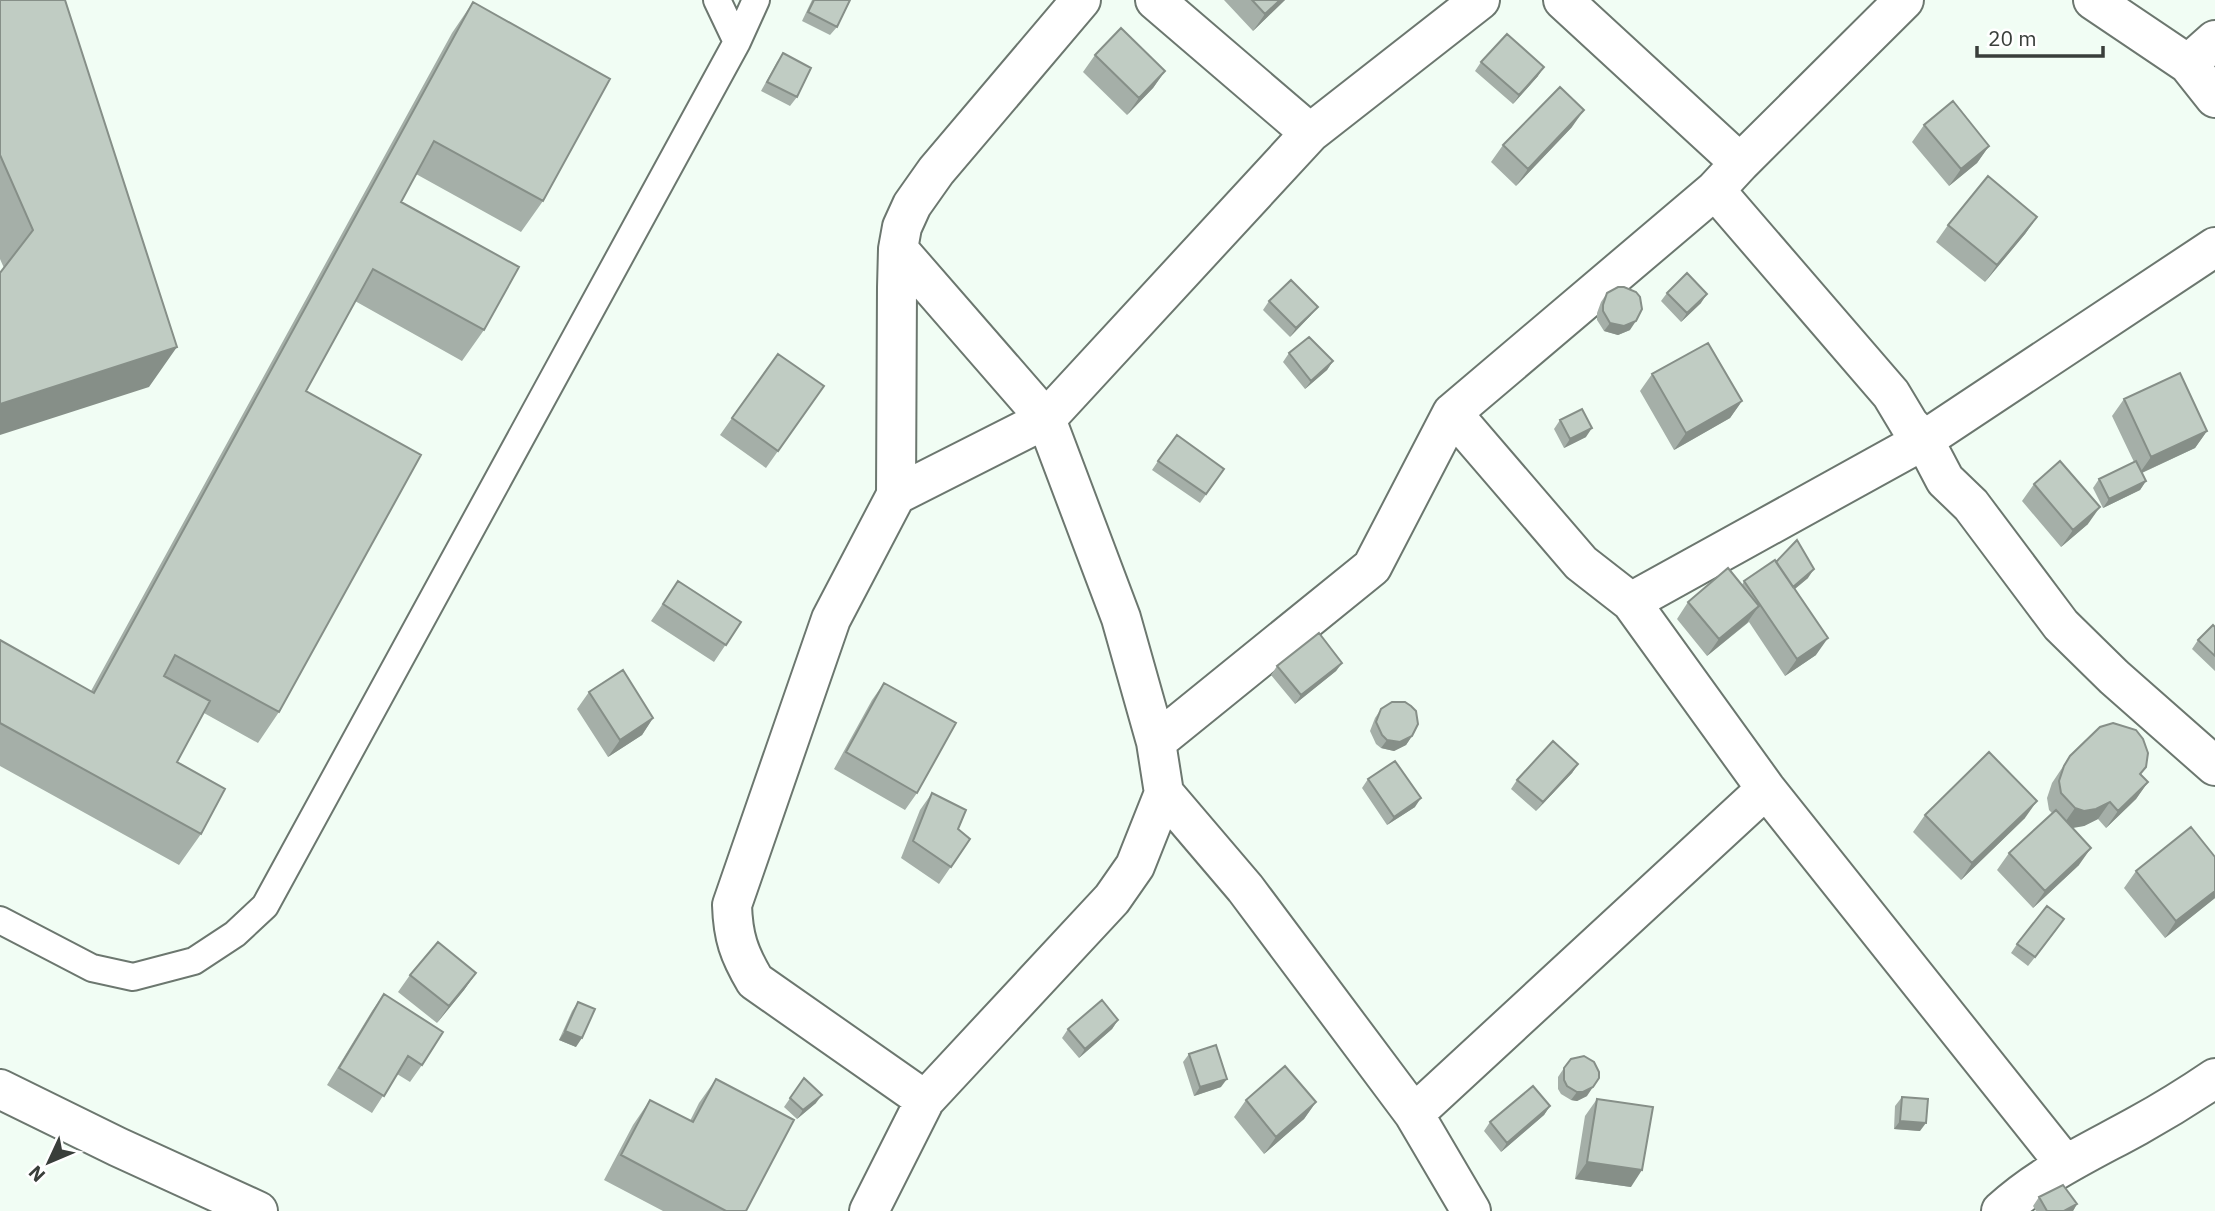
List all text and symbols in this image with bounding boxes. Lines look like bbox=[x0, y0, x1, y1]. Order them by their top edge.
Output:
scale bar bbox=[1977, 14, 2103, 58]
text: 20 m bbox=[1988, 24, 2037, 52]
north arrow bbox=[14, 1127, 84, 1197]
text: N bbox=[23, 1161, 50, 1187]

